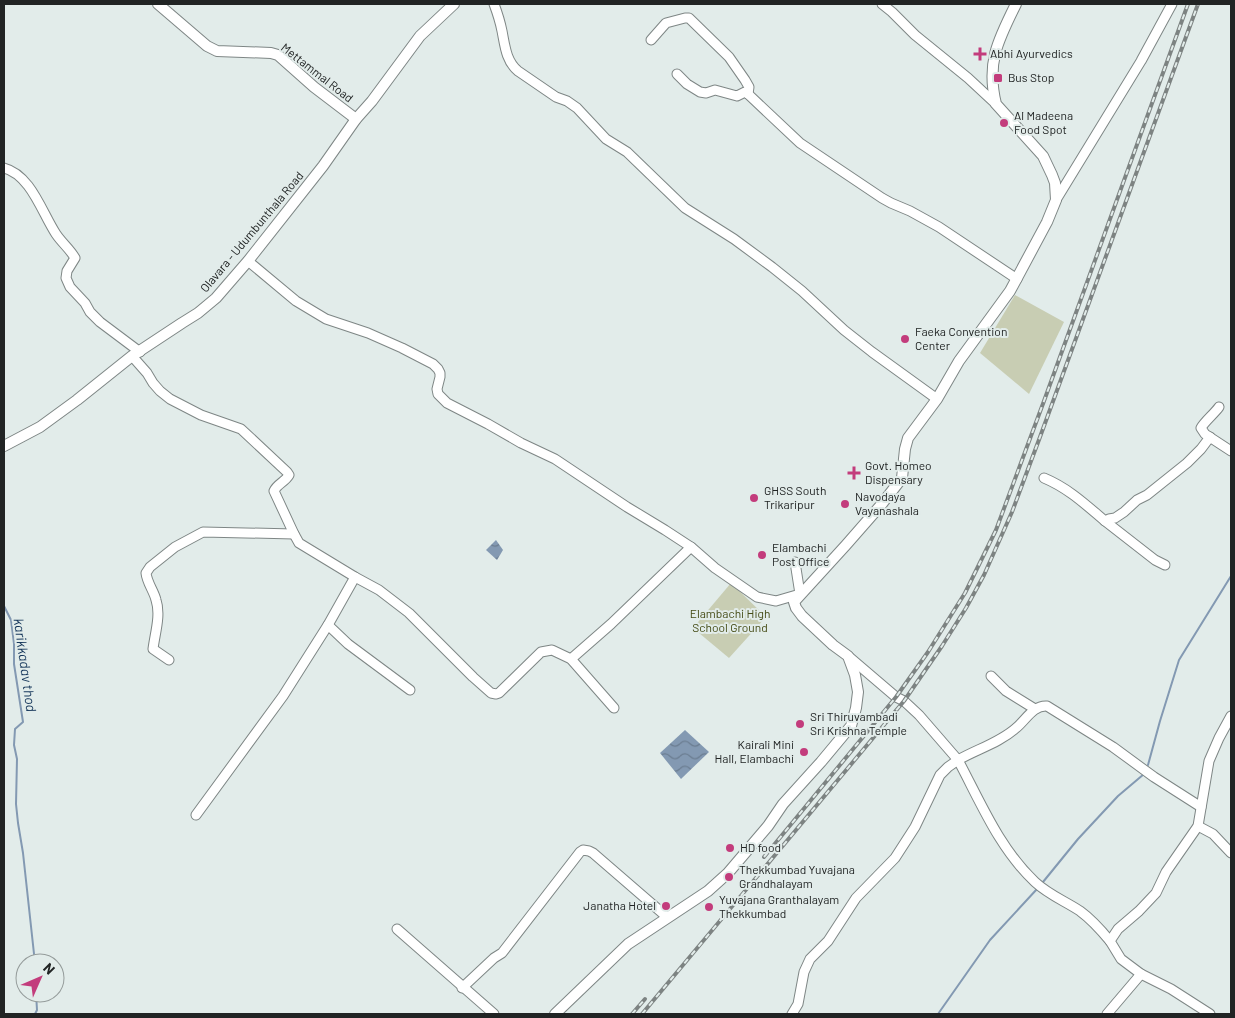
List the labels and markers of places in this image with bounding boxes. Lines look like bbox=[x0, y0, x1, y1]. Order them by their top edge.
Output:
place label: Abhi Ayurvedics bbox=[990, 46, 1073, 60]
marker: Abhi Ayurvedics bbox=[974, 48, 986, 60]
place label: Bus Stop bbox=[1008, 70, 1054, 84]
marker: Bus Stop bbox=[992, 72, 1004, 84]
place label: Al Madeena Food Spot bbox=[1014, 108, 1073, 136]
marker: Al Madeena Food Spot bbox=[998, 117, 1010, 129]
place label: Faeka Convention Center bbox=[915, 324, 1007, 352]
marker: Faeka Convention Center bbox=[899, 333, 911, 345]
place label: Govt. Homeo Dispensary bbox=[865, 458, 932, 486]
marker: Govt. Homeo Dispensary bbox=[847, 466, 861, 480]
place label: GHSS South Trikaripur bbox=[764, 483, 826, 511]
place label: Navodaya Vayanashala bbox=[855, 489, 919, 517]
marker: GHSS South Trikaripur bbox=[748, 492, 760, 504]
marker: Navodaya Vayanashala bbox=[839, 498, 851, 510]
place label: Elambachi Post Office bbox=[772, 540, 829, 568]
marker: Elambachi Post Office bbox=[756, 549, 768, 561]
place label: Sri Thiruvambadi Sri Krishna Temple bbox=[810, 709, 907, 737]
marker: Sri Thiruvambadi Sri Krishna Temple bbox=[794, 718, 806, 730]
place label: Kairali Mini Hall, Elambachi bbox=[714, 737, 794, 765]
marker: Kairali Mini Hall, Elambachi bbox=[798, 746, 810, 758]
place label: HD food bbox=[740, 840, 781, 854]
marker: HD food bbox=[724, 842, 736, 854]
place label: Thekkumbad Yuvajana Grandhalayam bbox=[739, 862, 855, 890]
marker: Thekkumbad Yuvajana Grandhalayam bbox=[723, 871, 735, 883]
place label: Yuvajana Granthalayam Thekkumbad bbox=[719, 892, 839, 920]
place label: Janatha Hotel bbox=[583, 898, 656, 912]
marker: Janatha Hotel bbox=[660, 900, 672, 912]
marker: Yuvajana Granthalayam Thekkumbad bbox=[703, 901, 715, 913]

